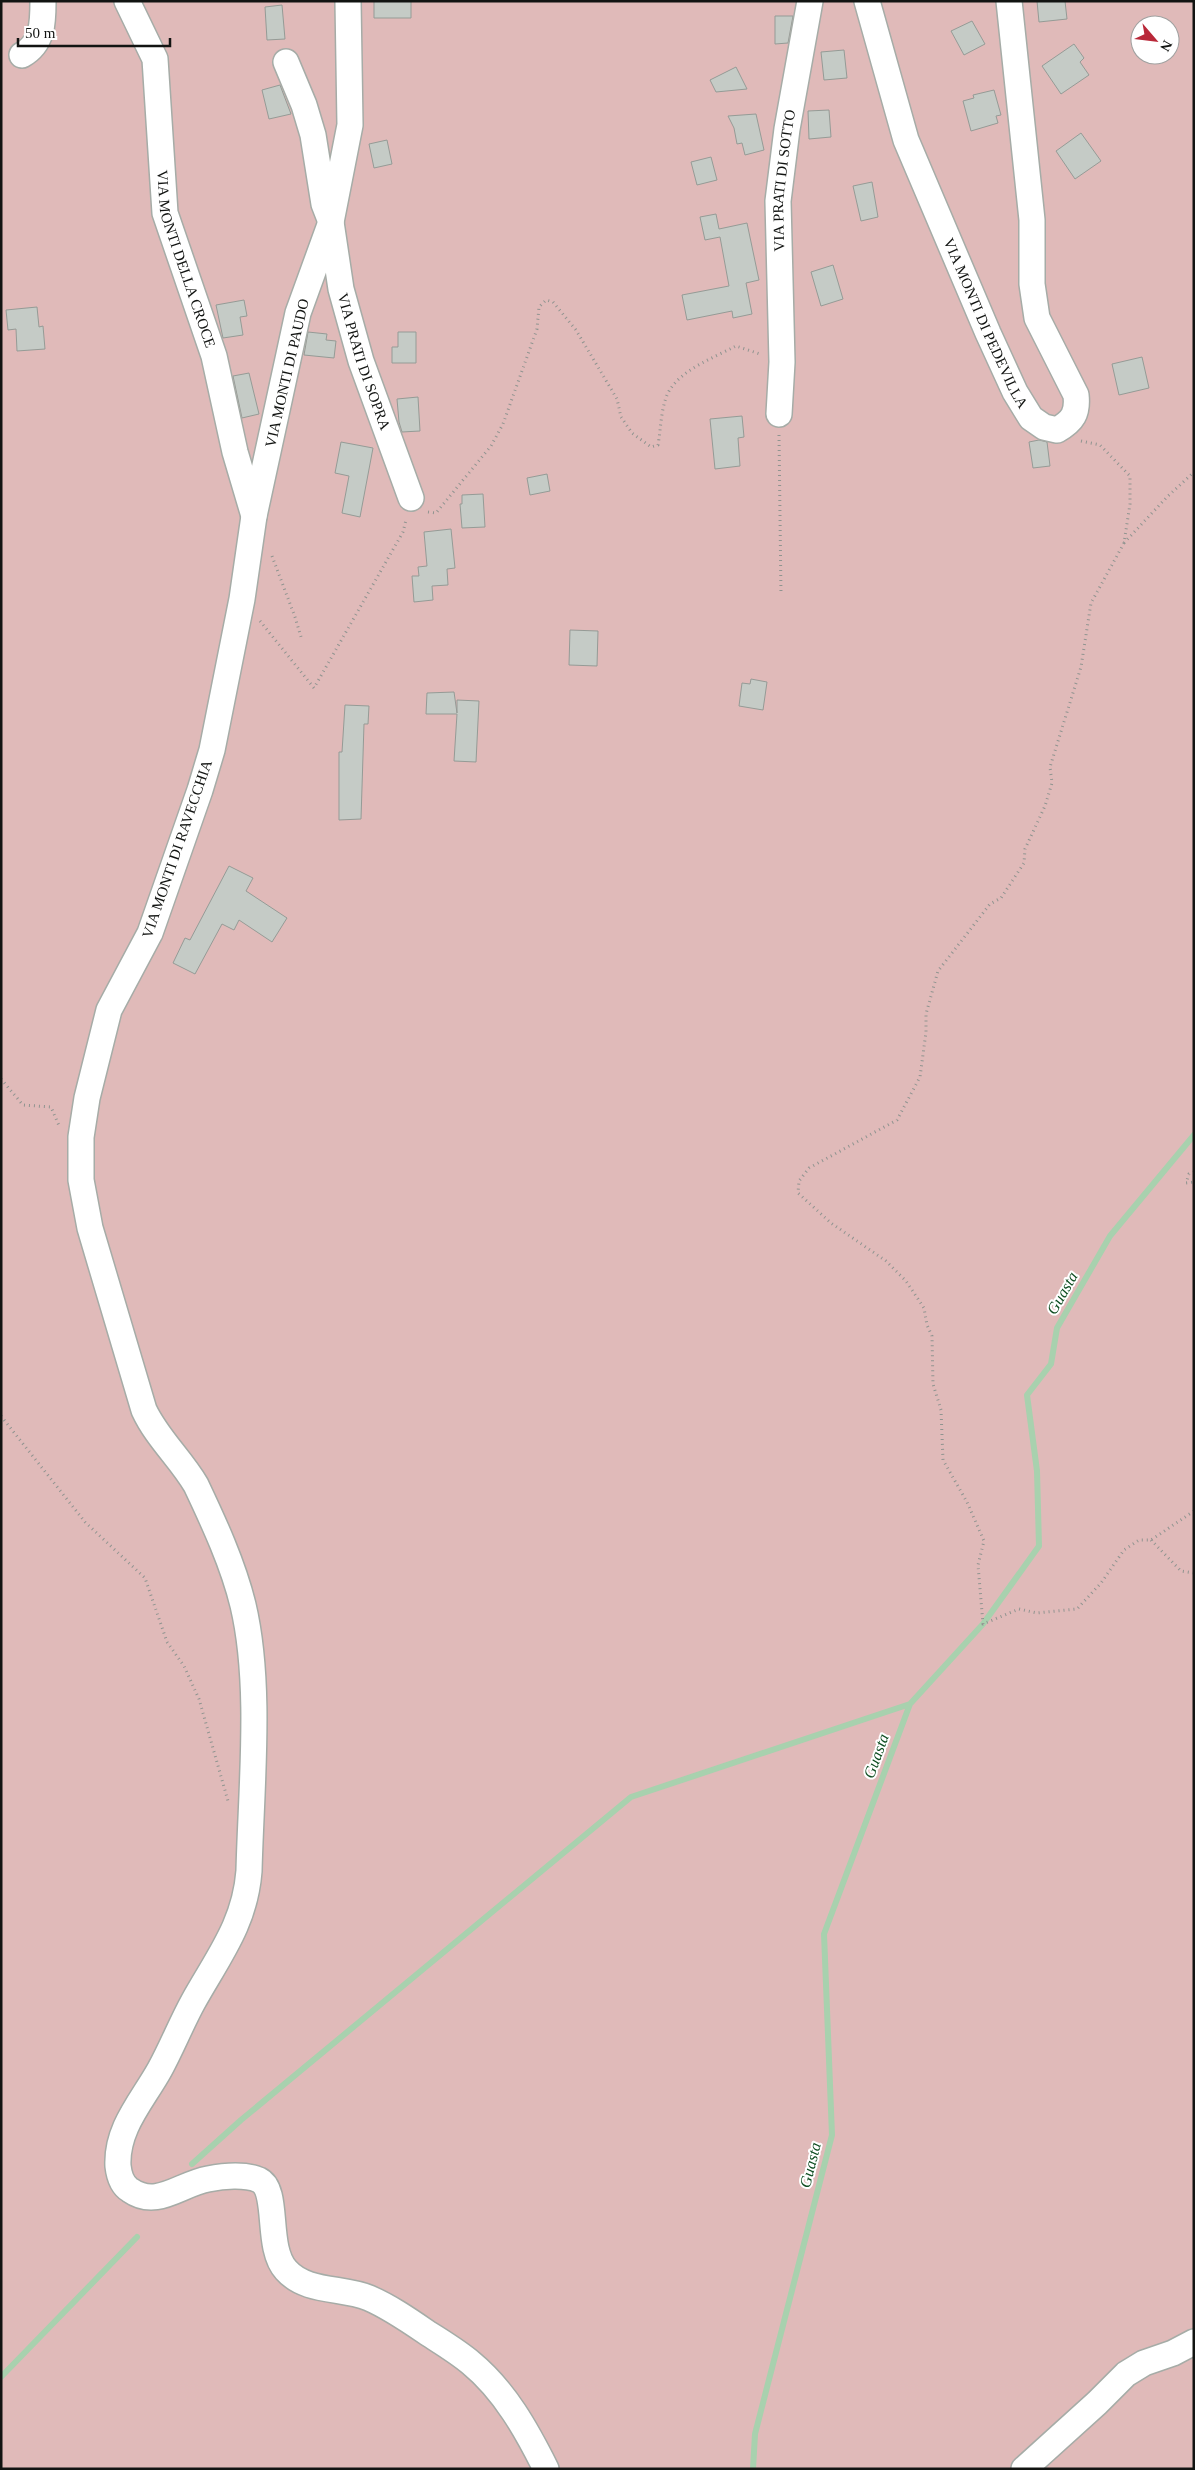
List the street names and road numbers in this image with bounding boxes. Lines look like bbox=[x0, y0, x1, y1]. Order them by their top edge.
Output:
street label: VIA PRATI DI SOTTO bbox=[770, 108, 798, 252]
street label: VIA MONTI DELLA CROCE bbox=[154, 169, 218, 350]
street label: VIA MONTI DI PEDEVILLA bbox=[941, 236, 1031, 411]
street label: VIA PRATI DI SOPRA bbox=[335, 291, 394, 432]
street label: VIA MONTI DI PAUDO bbox=[262, 297, 312, 449]
street label: VIA MONTI DI RAVECCHIA bbox=[139, 758, 215, 940]

